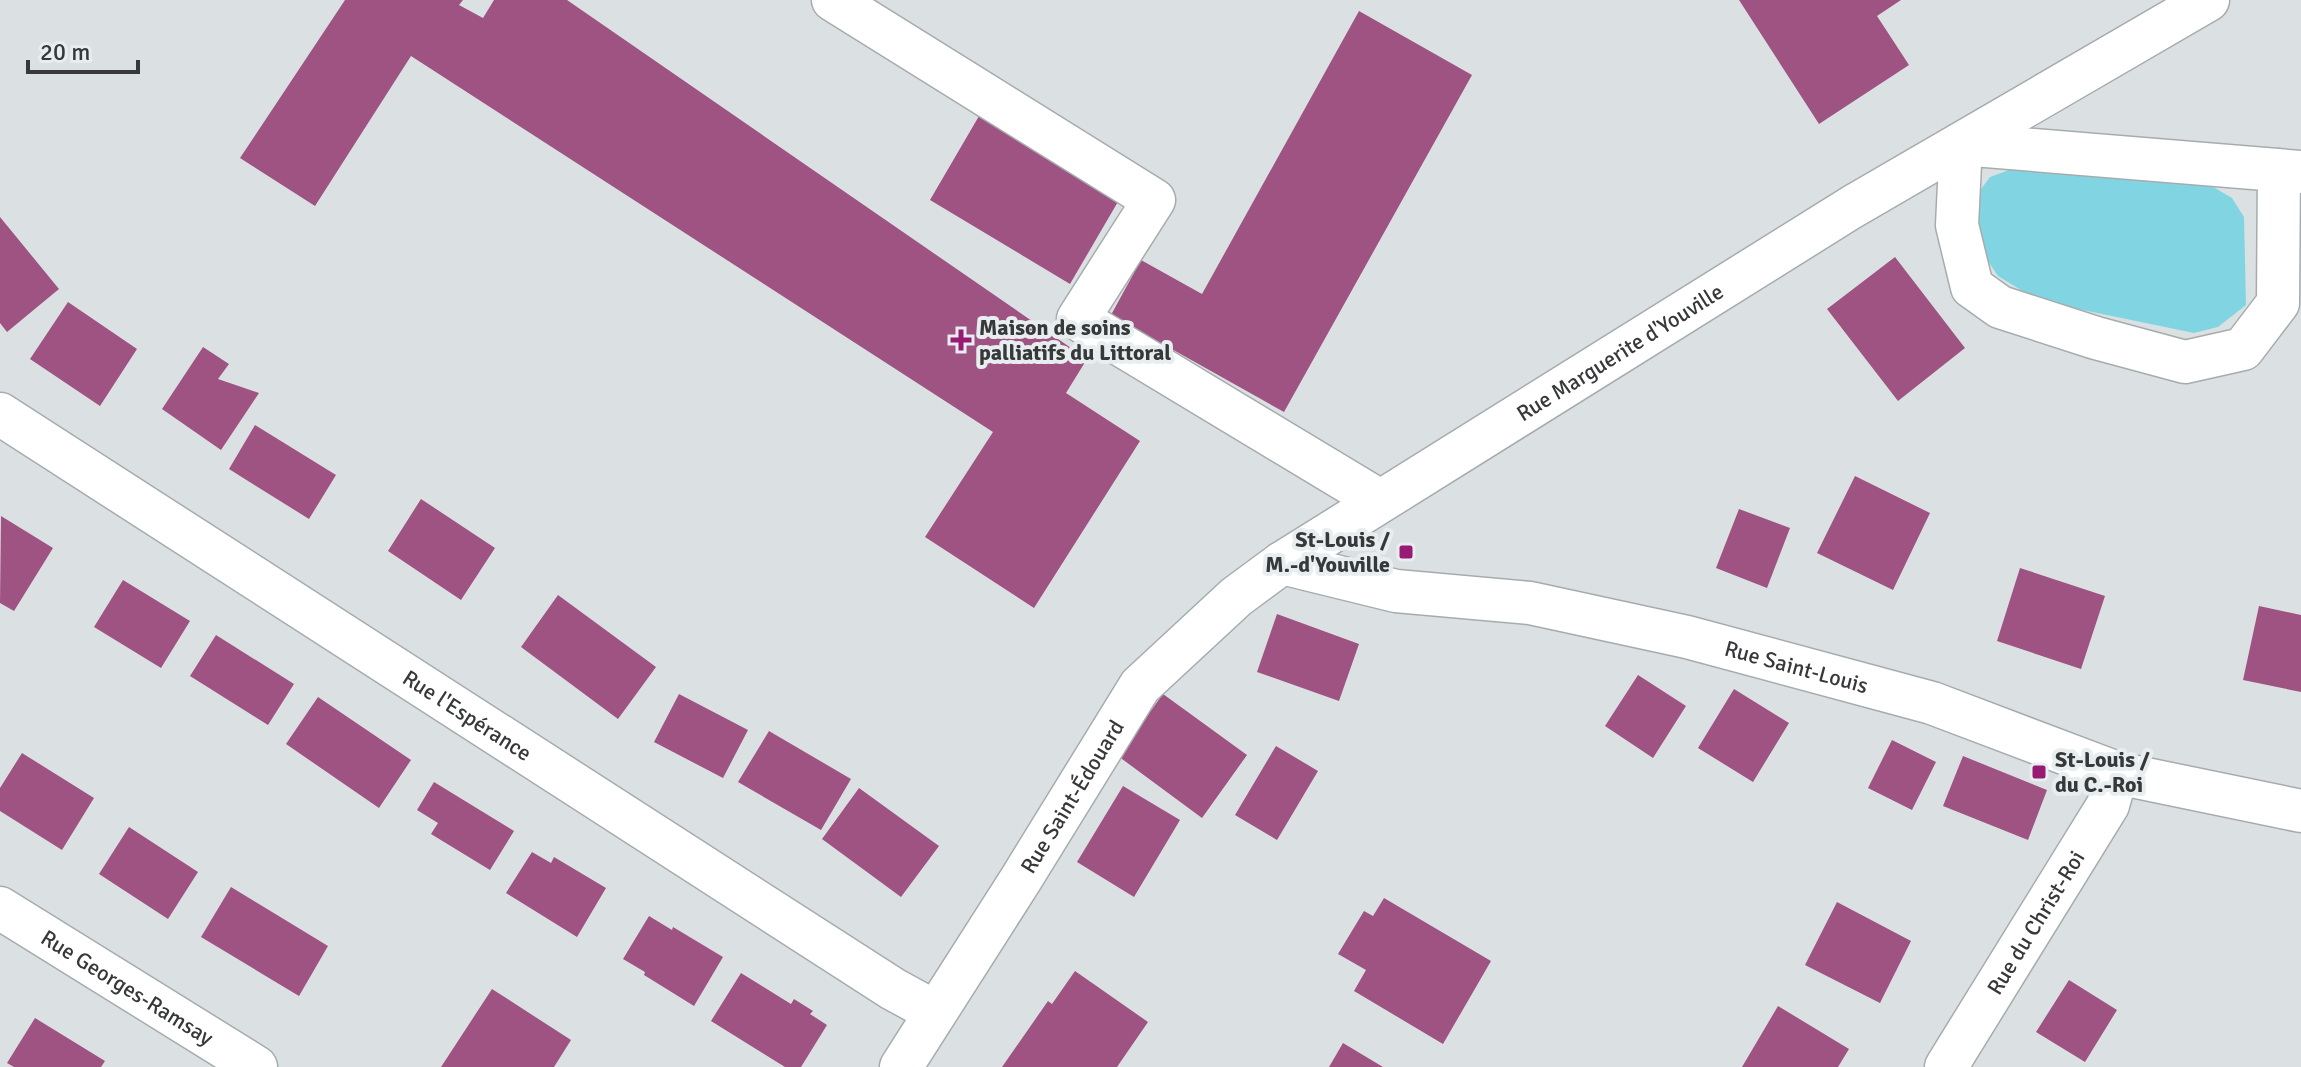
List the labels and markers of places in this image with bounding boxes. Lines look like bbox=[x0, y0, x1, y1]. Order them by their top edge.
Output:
place label: Maison de soins palliatifs du Littoral bbox=[979, 314, 1171, 366]
marker: Maison de soins palliatifs du Littoral bbox=[950, 329, 972, 351]
place label: St-Louis / M.-d'Youville bbox=[1265, 526, 1390, 578]
marker: St-Louis / M.-d'Youville bbox=[1397, 543, 1415, 561]
place label: St-Louis / du C.-Roi bbox=[2055, 746, 2150, 798]
marker: St-Louis / du C.-Roi bbox=[2030, 763, 2048, 781]

